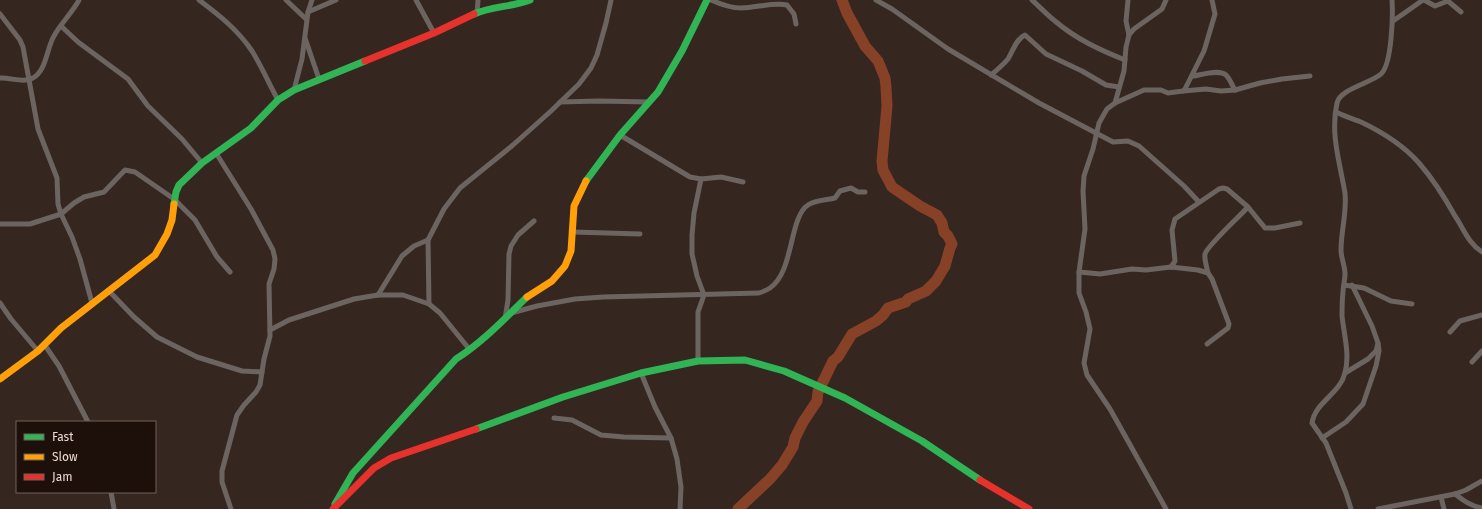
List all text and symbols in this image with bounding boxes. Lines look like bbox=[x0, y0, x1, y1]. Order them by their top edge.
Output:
legend bbox=[16, 421, 156, 493]
text: Fast bbox=[52, 430, 74, 444]
text: Slow bbox=[52, 450, 78, 464]
text: Jam bbox=[52, 470, 72, 484]

